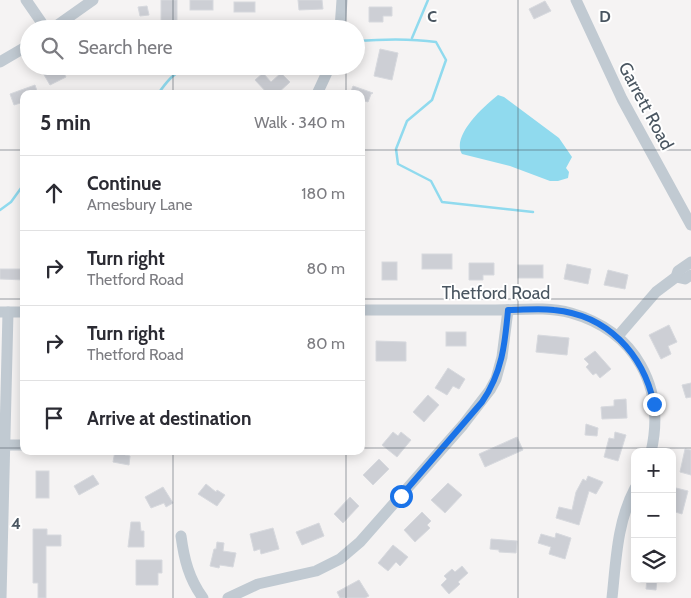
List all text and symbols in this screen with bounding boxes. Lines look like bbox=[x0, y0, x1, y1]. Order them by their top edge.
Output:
text: C bbox=[427, 7, 437, 26]
text: D bbox=[599, 7, 611, 26]
search box bbox=[20, 20, 365, 75]
icon: search bbox=[38, 34, 66, 62]
text: Search here bbox=[78, 36, 172, 59]
street label: Garrett Road bbox=[614, 58, 678, 154]
text: 5 min bbox=[40, 110, 91, 135]
text: Walk · 340 m bbox=[254, 113, 345, 132]
text: Continue bbox=[87, 172, 161, 195]
icon: ahead bbox=[40, 179, 68, 207]
text: 180 m bbox=[301, 184, 345, 203]
text: Amesbury Lane bbox=[87, 195, 193, 214]
text: Turn right bbox=[87, 247, 165, 270]
icon: right bbox=[40, 254, 68, 282]
text: 80 m bbox=[307, 259, 345, 278]
text: Thetford Road bbox=[87, 270, 184, 289]
street label: Thetford Road bbox=[442, 282, 550, 304]
text: Turn right bbox=[87, 322, 165, 345]
icon: right bbox=[40, 329, 68, 357]
text: 80 m bbox=[307, 334, 345, 353]
text: Thetford Road bbox=[87, 345, 184, 364]
route end bbox=[643, 393, 666, 416]
icon: arrive bbox=[40, 404, 68, 432]
text: Arrive at destination bbox=[87, 407, 251, 430]
map controls bbox=[631, 448, 676, 583]
button: + bbox=[631, 448, 676, 493]
route start bbox=[390, 485, 413, 508]
button: − bbox=[631, 493, 676, 538]
text: 4 bbox=[11, 514, 21, 533]
button: layers bbox=[631, 538, 676, 583]

